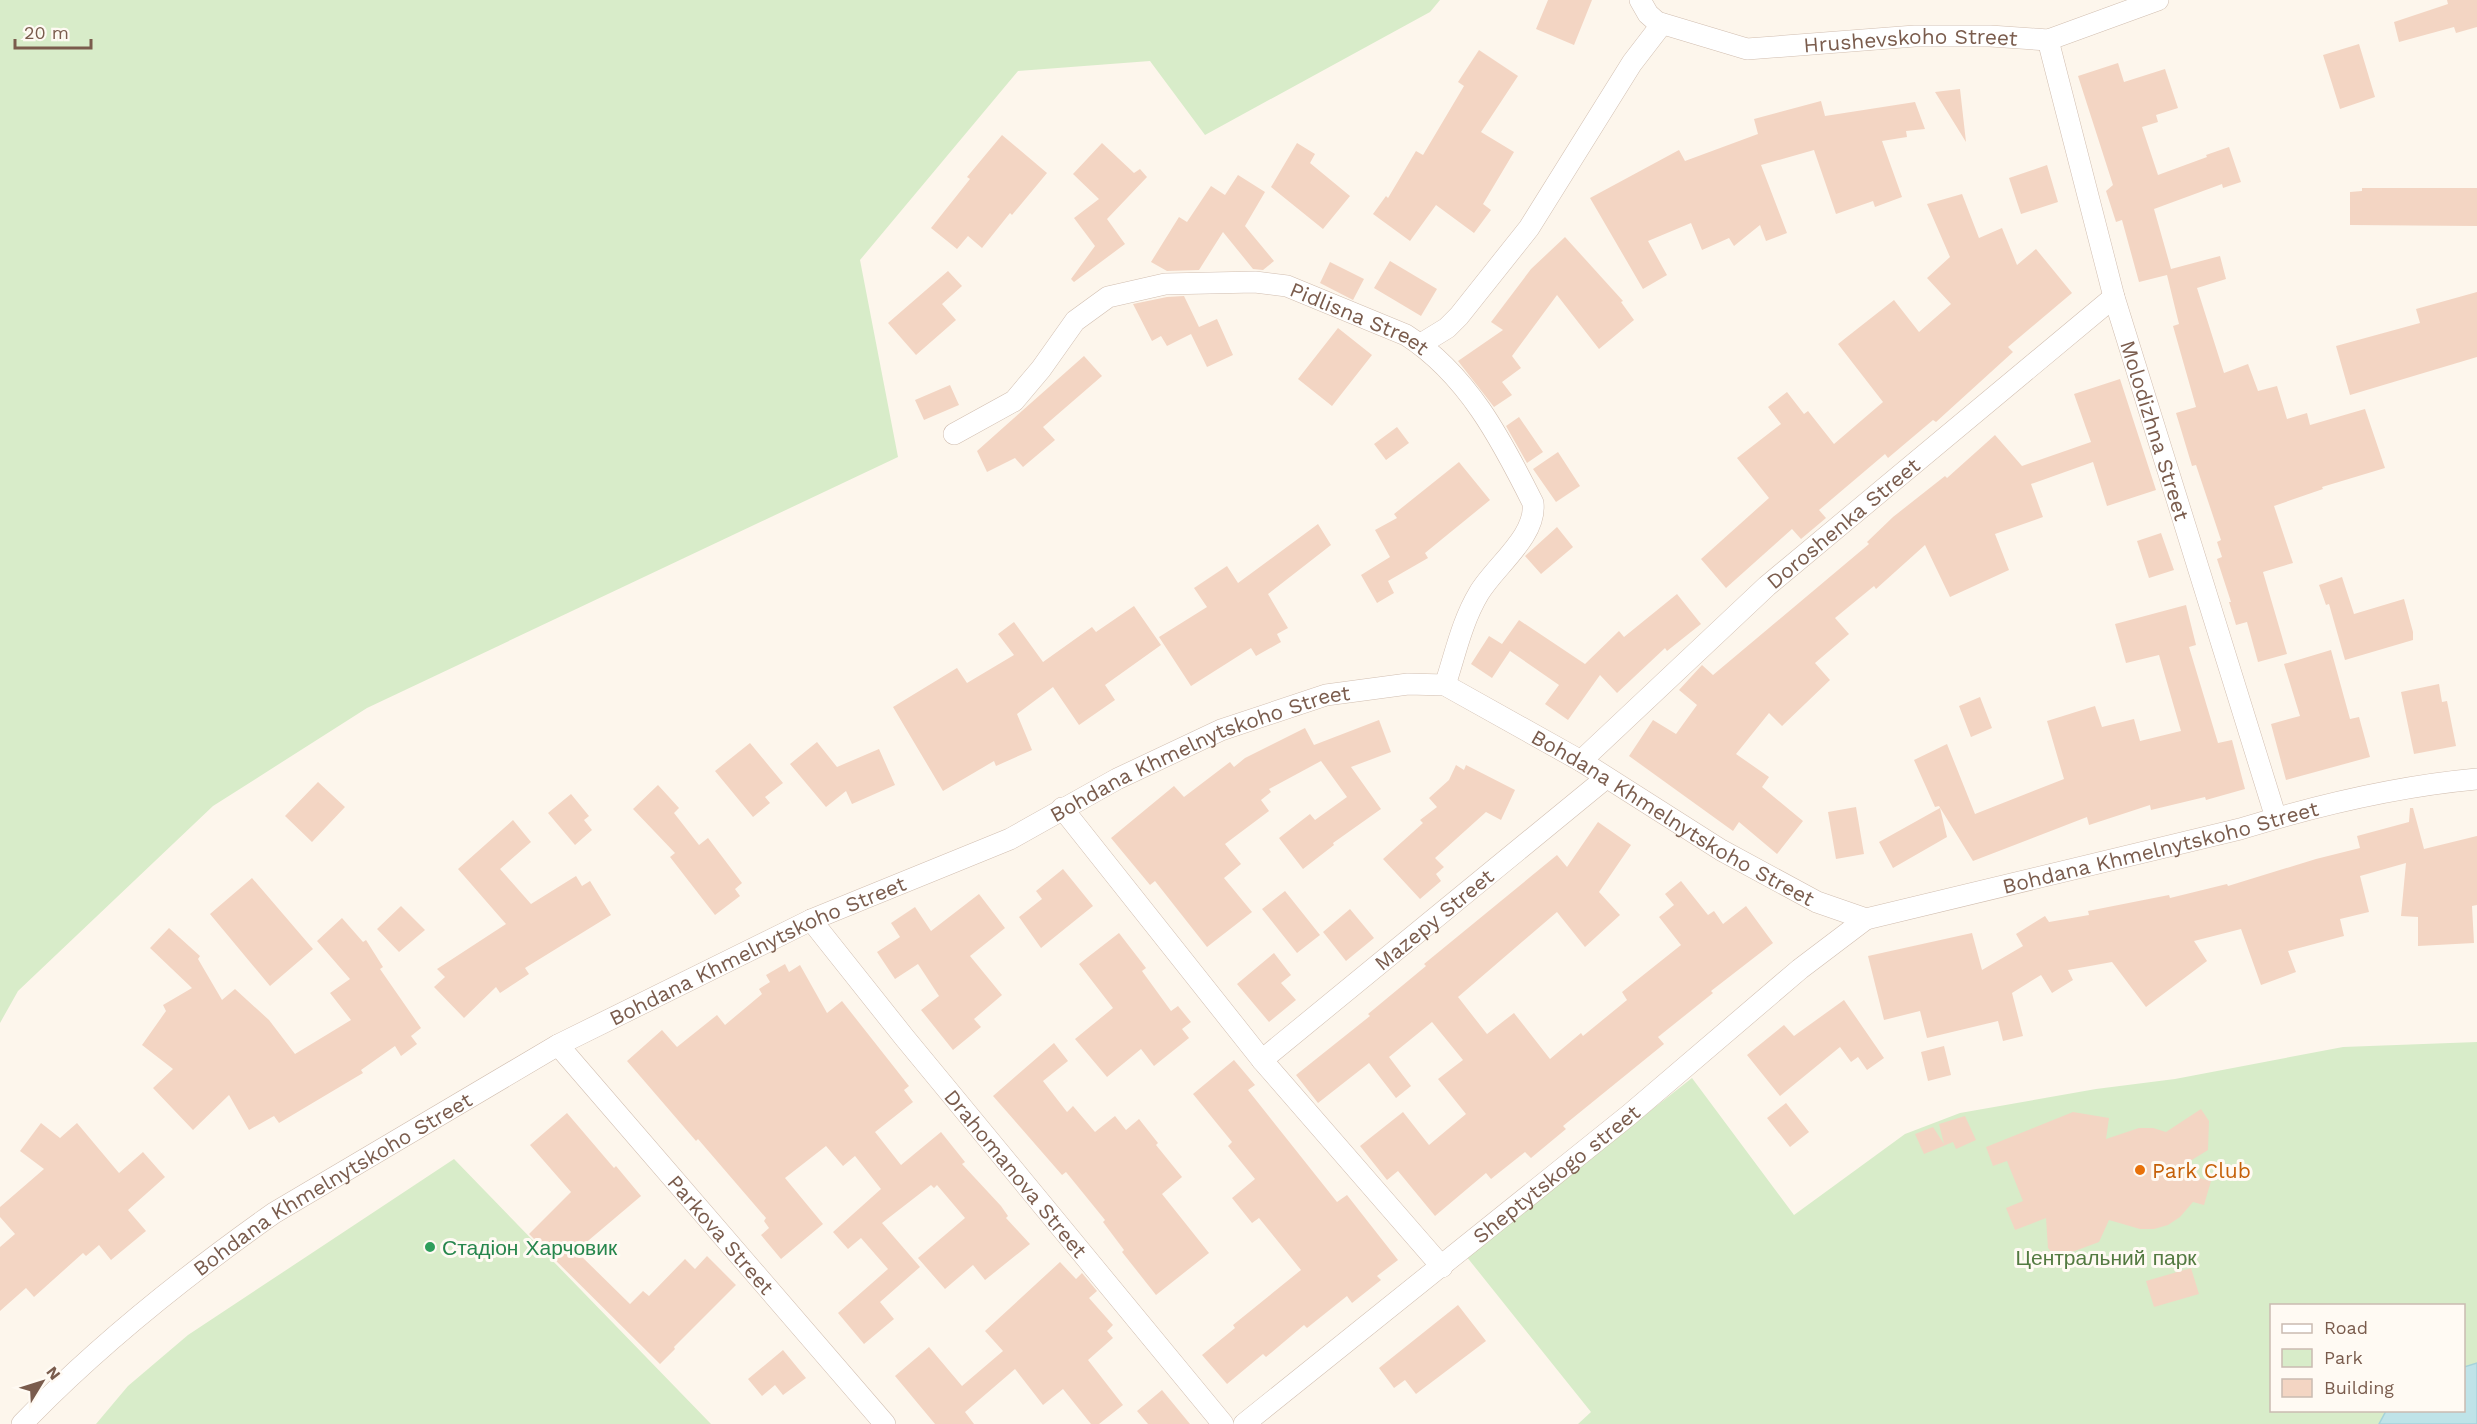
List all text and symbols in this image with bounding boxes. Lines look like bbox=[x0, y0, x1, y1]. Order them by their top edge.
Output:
scale bar bbox=[15, 12, 92, 50]
text: 20 m bbox=[24, 22, 69, 43]
street label: Hrushevskoho Street bbox=[1802, 23, 2019, 57]
street label: Pidlisna Street bbox=[1286, 276, 1434, 360]
street label: Molodizhna Street bbox=[2116, 337, 2195, 524]
street label: Doroshenka Street bbox=[1761, 452, 1924, 594]
street label: Bohdana Khmelnytskoho Street bbox=[1045, 679, 1352, 827]
street label: Bohdana Khmelnytskoho Street bbox=[1527, 723, 1819, 911]
street label: Bohdana Khmelnytskoho Street bbox=[2000, 795, 2321, 898]
street label: Mazepy Street bbox=[1369, 863, 1498, 975]
street label: Bohdana Khmelnytskoho Street bbox=[605, 870, 910, 1030]
street label: Drahomanova Street bbox=[940, 1084, 1093, 1263]
street label: Bohdana Khmelnytskoho Street bbox=[188, 1086, 476, 1281]
street label: Sheptytskogo street bbox=[1467, 1099, 1645, 1248]
place label: Park Club bbox=[2152, 1158, 2251, 1183]
marker: Park Club bbox=[2133, 1163, 2147, 1177]
street label: Parkova Street bbox=[663, 1169, 780, 1299]
place label: Стадіон Харчовик bbox=[442, 1235, 618, 1260]
marker: Стадіон Харчовик bbox=[423, 1240, 437, 1254]
park label: Центральний парк bbox=[2015, 1245, 2197, 1270]
legend bbox=[2270, 1304, 2465, 1412]
text: Road bbox=[2324, 1317, 2368, 1338]
text: Park bbox=[2324, 1347, 2363, 1368]
north arrow bbox=[12, 1352, 72, 1412]
text: N bbox=[42, 1363, 65, 1384]
text: Building bbox=[2324, 1377, 2394, 1398]

